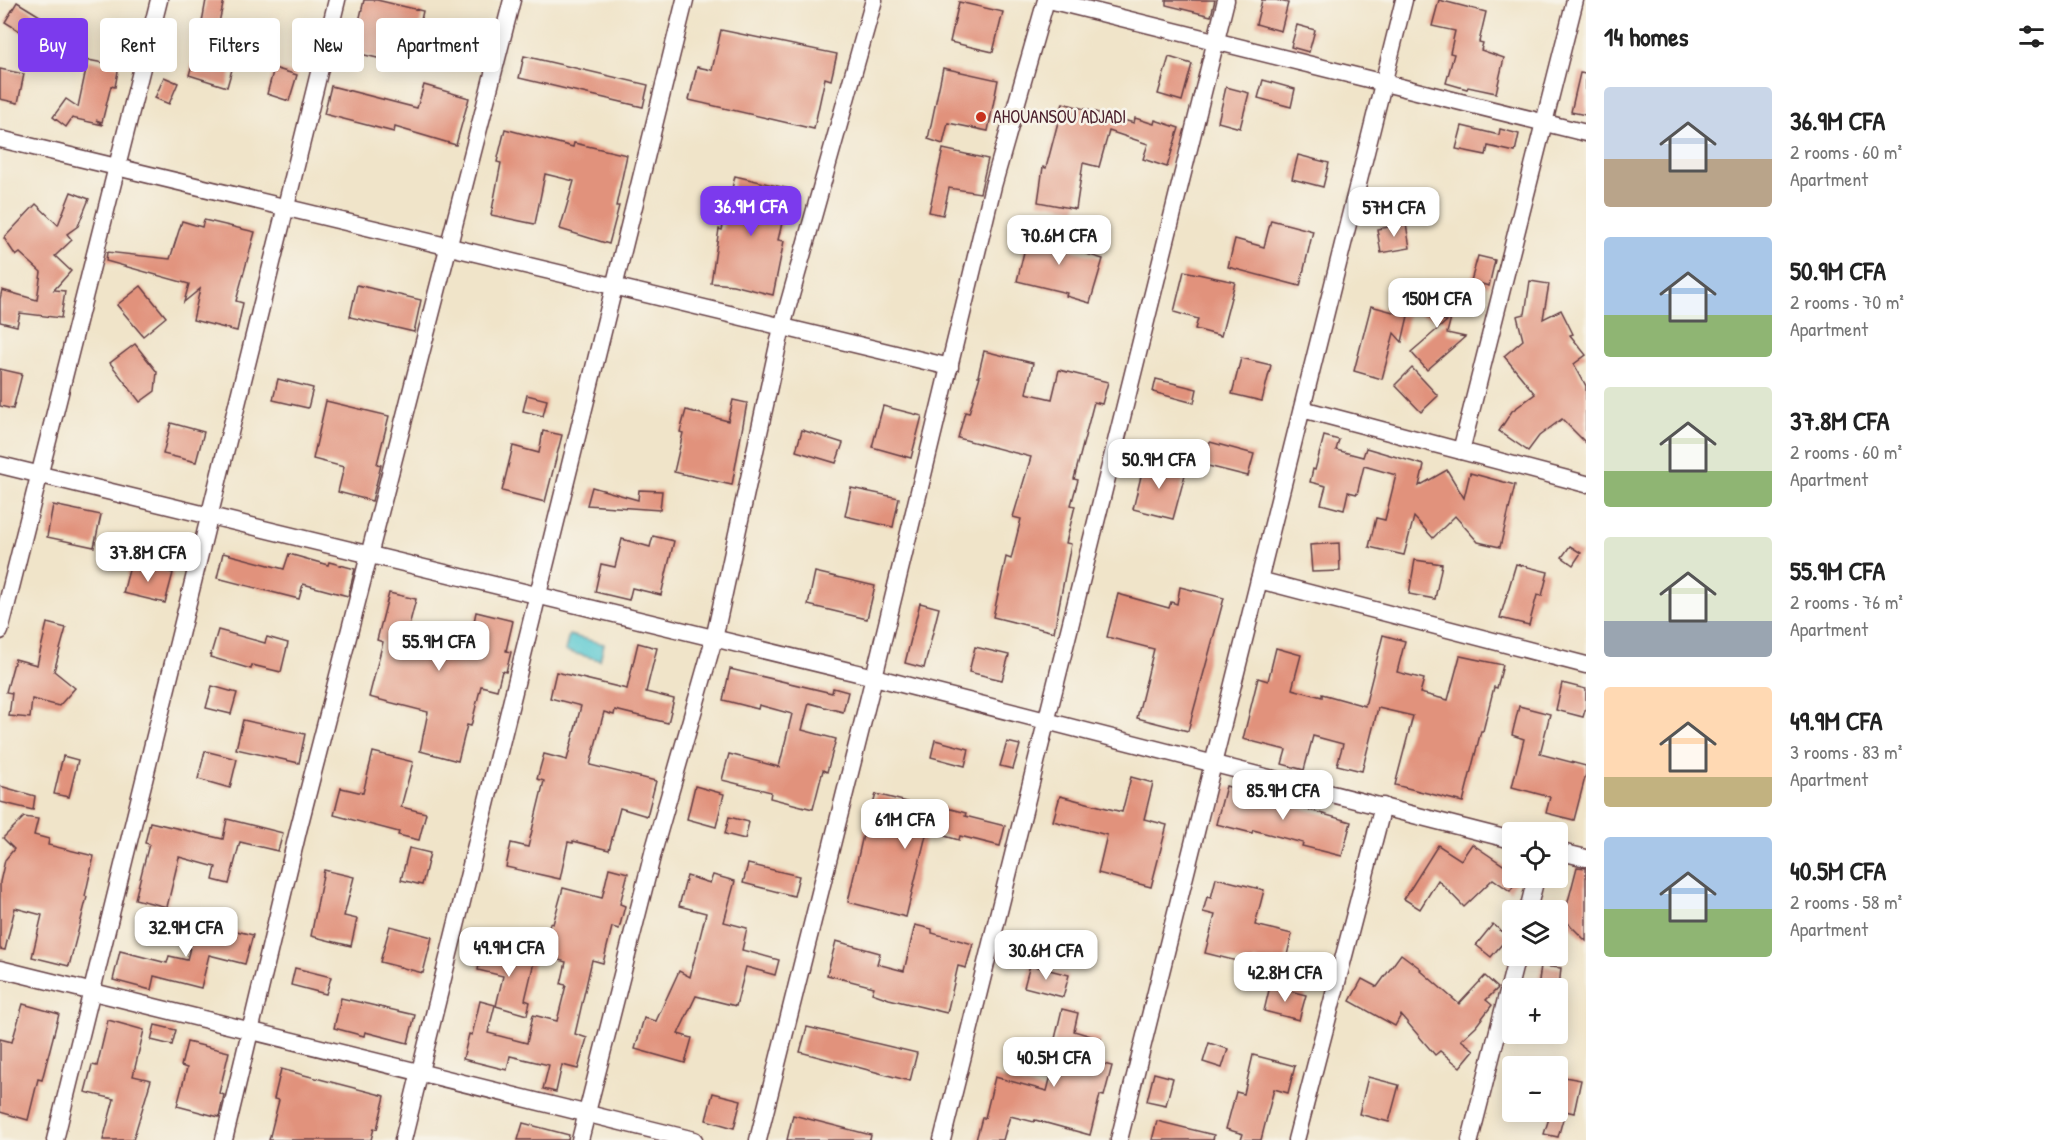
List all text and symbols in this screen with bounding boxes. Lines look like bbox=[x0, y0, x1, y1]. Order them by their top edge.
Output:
chip: Buy bbox=[18, 18, 88, 72]
chip: Rent bbox=[100, 18, 177, 72]
chip: Filters bbox=[189, 18, 280, 72]
chip: New bbox=[292, 18, 364, 72]
chip: Apartment bbox=[376, 18, 500, 72]
text: 14 homes bbox=[1604, 19, 1689, 54]
icon: filters bbox=[2015, 20, 2048, 53]
text: 36.9M CFA bbox=[1790, 103, 1885, 138]
place label: AHOUANSOU ADJADI bbox=[993, 104, 1126, 129]
marker: AHOUANSOU ADJADI bbox=[974, 110, 988, 124]
icon: home bbox=[1652, 111, 1724, 183]
text: 2 rooms · 60 m² bbox=[1790, 138, 1902, 165]
text: Apartment bbox=[1790, 165, 1868, 192]
pin: 36.9M CFA bbox=[682, 186, 820, 237]
pin: 57M CFA bbox=[1339, 187, 1449, 238]
text: 36.9M CFA bbox=[714, 192, 788, 219]
text: 57M CFA bbox=[1362, 193, 1426, 220]
pin: 70.6M CFA bbox=[990, 215, 1128, 266]
text: 70.6M CFA bbox=[1021, 221, 1097, 248]
text: 50.9M CFA bbox=[1790, 253, 1886, 288]
icon: home bbox=[1652, 261, 1724, 333]
pin: 150M CFA bbox=[1375, 278, 1499, 329]
text: 150M CFA bbox=[1402, 284, 1472, 311]
text: 2 rooms · 70 m² bbox=[1790, 288, 1904, 315]
text: Apartment bbox=[1790, 315, 1868, 342]
text: 37.8M CFA bbox=[1790, 403, 1889, 438]
icon: home bbox=[1652, 411, 1724, 483]
text: 2 rooms · 60 m² bbox=[1790, 438, 1902, 465]
pin: 50.9M CFA bbox=[1090, 439, 1228, 490]
text: 50.9M CFA bbox=[1122, 445, 1196, 472]
text: Apartment bbox=[1790, 465, 1868, 492]
pin: 37.8M CFA bbox=[79, 532, 217, 583]
text: 37.8M CFA bbox=[110, 538, 186, 565]
text: 55.9M CFA bbox=[1790, 553, 1885, 588]
icon: home bbox=[1652, 561, 1724, 633]
text: 2 rooms · 76 m² bbox=[1790, 588, 1903, 615]
text: Apartment bbox=[1790, 615, 1868, 642]
pin: 55.9M CFA bbox=[370, 621, 508, 672]
text: 55.9M CFA bbox=[402, 627, 476, 654]
text: 49.9M CFA bbox=[1790, 703, 1883, 738]
icon: home bbox=[1652, 711, 1724, 783]
text: 3 rooms · 83 m² bbox=[1790, 738, 1902, 765]
text: Apartment bbox=[1790, 765, 1868, 792]
pin: 85.9M CFA bbox=[1214, 770, 1352, 821]
text: 85.9M CFA bbox=[1246, 776, 1320, 803]
pin: 61M CFA bbox=[850, 799, 960, 850]
text: 61M CFA bbox=[875, 805, 935, 832]
map controls bbox=[1502, 822, 1568, 1122]
button: locate bbox=[1502, 822, 1568, 888]
text: 40.5M CFA bbox=[1790, 853, 1886, 888]
icon: home bbox=[1652, 861, 1724, 933]
text: 2 rooms · 58 m² bbox=[1790, 888, 1902, 915]
button: layers bbox=[1502, 900, 1568, 966]
pin: 32.9M CFA bbox=[117, 907, 255, 958]
text: 32.9M CFA bbox=[149, 913, 223, 940]
text: Apartment bbox=[1790, 915, 1868, 942]
pin: 49.9M CFA bbox=[440, 927, 578, 978]
pin: 30.6M CFA bbox=[977, 930, 1115, 981]
text: 49.9M CFA bbox=[473, 933, 545, 960]
text: 30.6M CFA bbox=[1009, 936, 1083, 963]
pin: 42.8M CFA bbox=[1216, 952, 1354, 1003]
text: 42.8M CFA bbox=[1248, 958, 1322, 985]
button: + bbox=[1502, 978, 1568, 1044]
pin: 40.5M CFA bbox=[985, 1037, 1123, 1088]
text: 40.5M CFA bbox=[1017, 1043, 1091, 1070]
button: − bbox=[1502, 1056, 1568, 1122]

